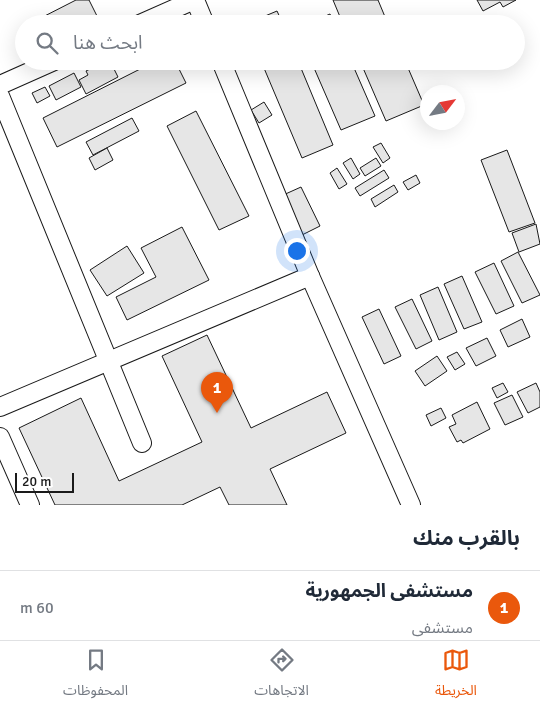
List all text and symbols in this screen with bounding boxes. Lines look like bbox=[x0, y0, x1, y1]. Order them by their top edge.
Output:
search box bbox=[15, 15, 525, 70]
icon: search bbox=[33, 29, 61, 57]
text: ابحث هنا bbox=[73, 31, 143, 55]
north arrow bbox=[420, 85, 465, 130]
your location bbox=[284, 238, 310, 264]
pin: 1 bbox=[201, 372, 233, 413]
scale bar bbox=[15, 470, 74, 493]
text: 20 m bbox=[22, 473, 51, 490]
text: بالقرب منك bbox=[413, 525, 520, 551]
text: مستشفى الجمهورية bbox=[306, 579, 473, 603]
text: 60 m bbox=[20, 598, 54, 618]
text: 1 bbox=[500, 598, 508, 618]
text: مستشفى bbox=[412, 618, 473, 638]
tab: المحفوظات bbox=[63, 646, 128, 705]
tab: الاتجاهات bbox=[254, 646, 309, 705]
tab: الخريطة bbox=[435, 646, 477, 705]

